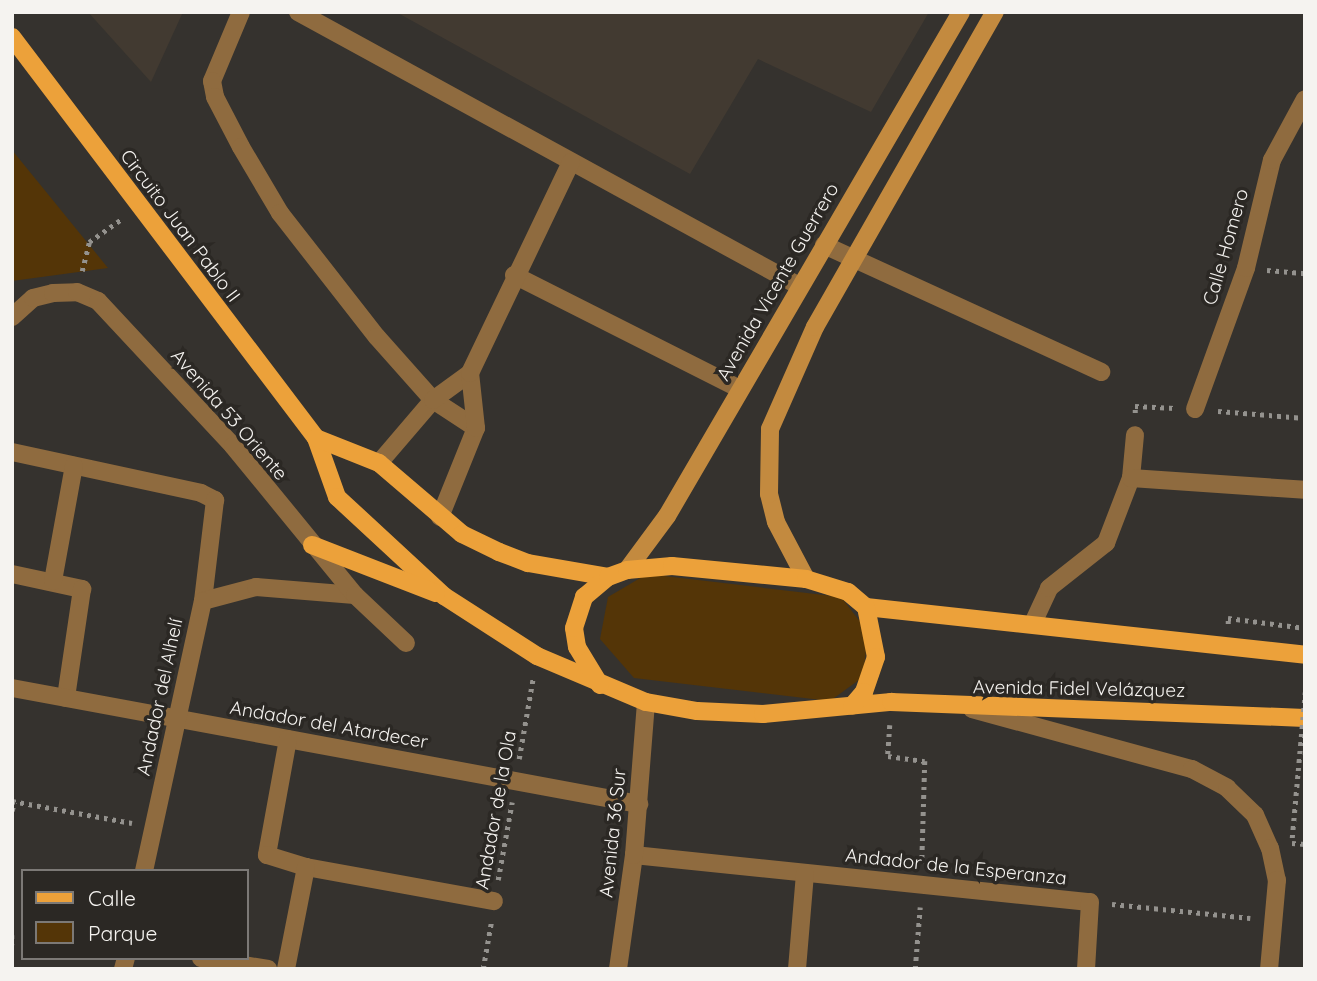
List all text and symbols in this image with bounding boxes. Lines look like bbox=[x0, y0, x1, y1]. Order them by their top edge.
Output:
street label: Circuito Juan Pablo II bbox=[115, 145, 245, 307]
street label: Avenida Vicente Guerrero bbox=[712, 179, 844, 385]
street label: Calle Homero bbox=[1199, 186, 1253, 308]
street label: Avenida 53 Oriente bbox=[166, 345, 292, 485]
street label: Andador del Alhelí bbox=[132, 616, 188, 778]
street label: Avenida Fidel Velázquez bbox=[973, 676, 1185, 702]
street label: Andador del Atardecer bbox=[228, 696, 430, 754]
street label: Andador de la Ola bbox=[471, 729, 521, 891]
street label: Avenida 36 Sur bbox=[595, 767, 631, 899]
street label: Andador de la Esperanza bbox=[844, 844, 1068, 890]
legend bbox=[21, 869, 248, 960]
text: Calle bbox=[88, 885, 136, 911]
text: Parque bbox=[88, 920, 157, 946]

